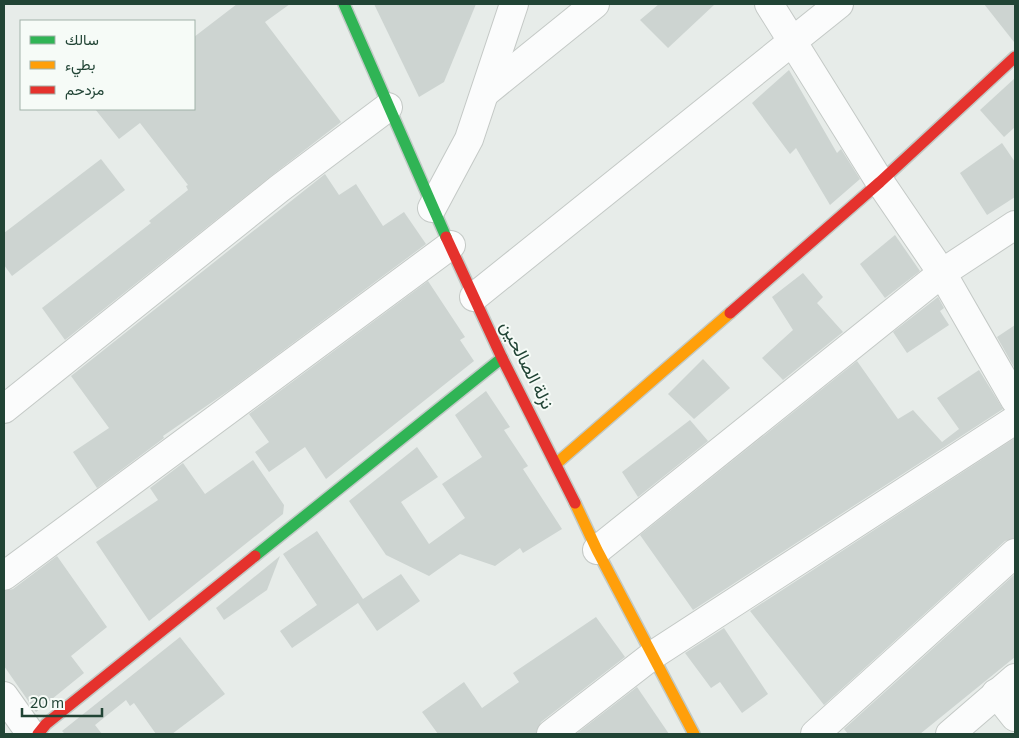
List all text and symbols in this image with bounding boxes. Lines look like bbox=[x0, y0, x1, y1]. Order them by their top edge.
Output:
legend bbox=[20, 20, 195, 110]
text: سالك bbox=[65, 30, 99, 48]
text: بطيء bbox=[65, 55, 95, 78]
text: مزدحم bbox=[65, 80, 104, 100]
street label: نزلة الصالحين bbox=[495, 317, 559, 413]
scale bar bbox=[22, 686, 102, 718]
text: 20 m bbox=[30, 693, 64, 711]

